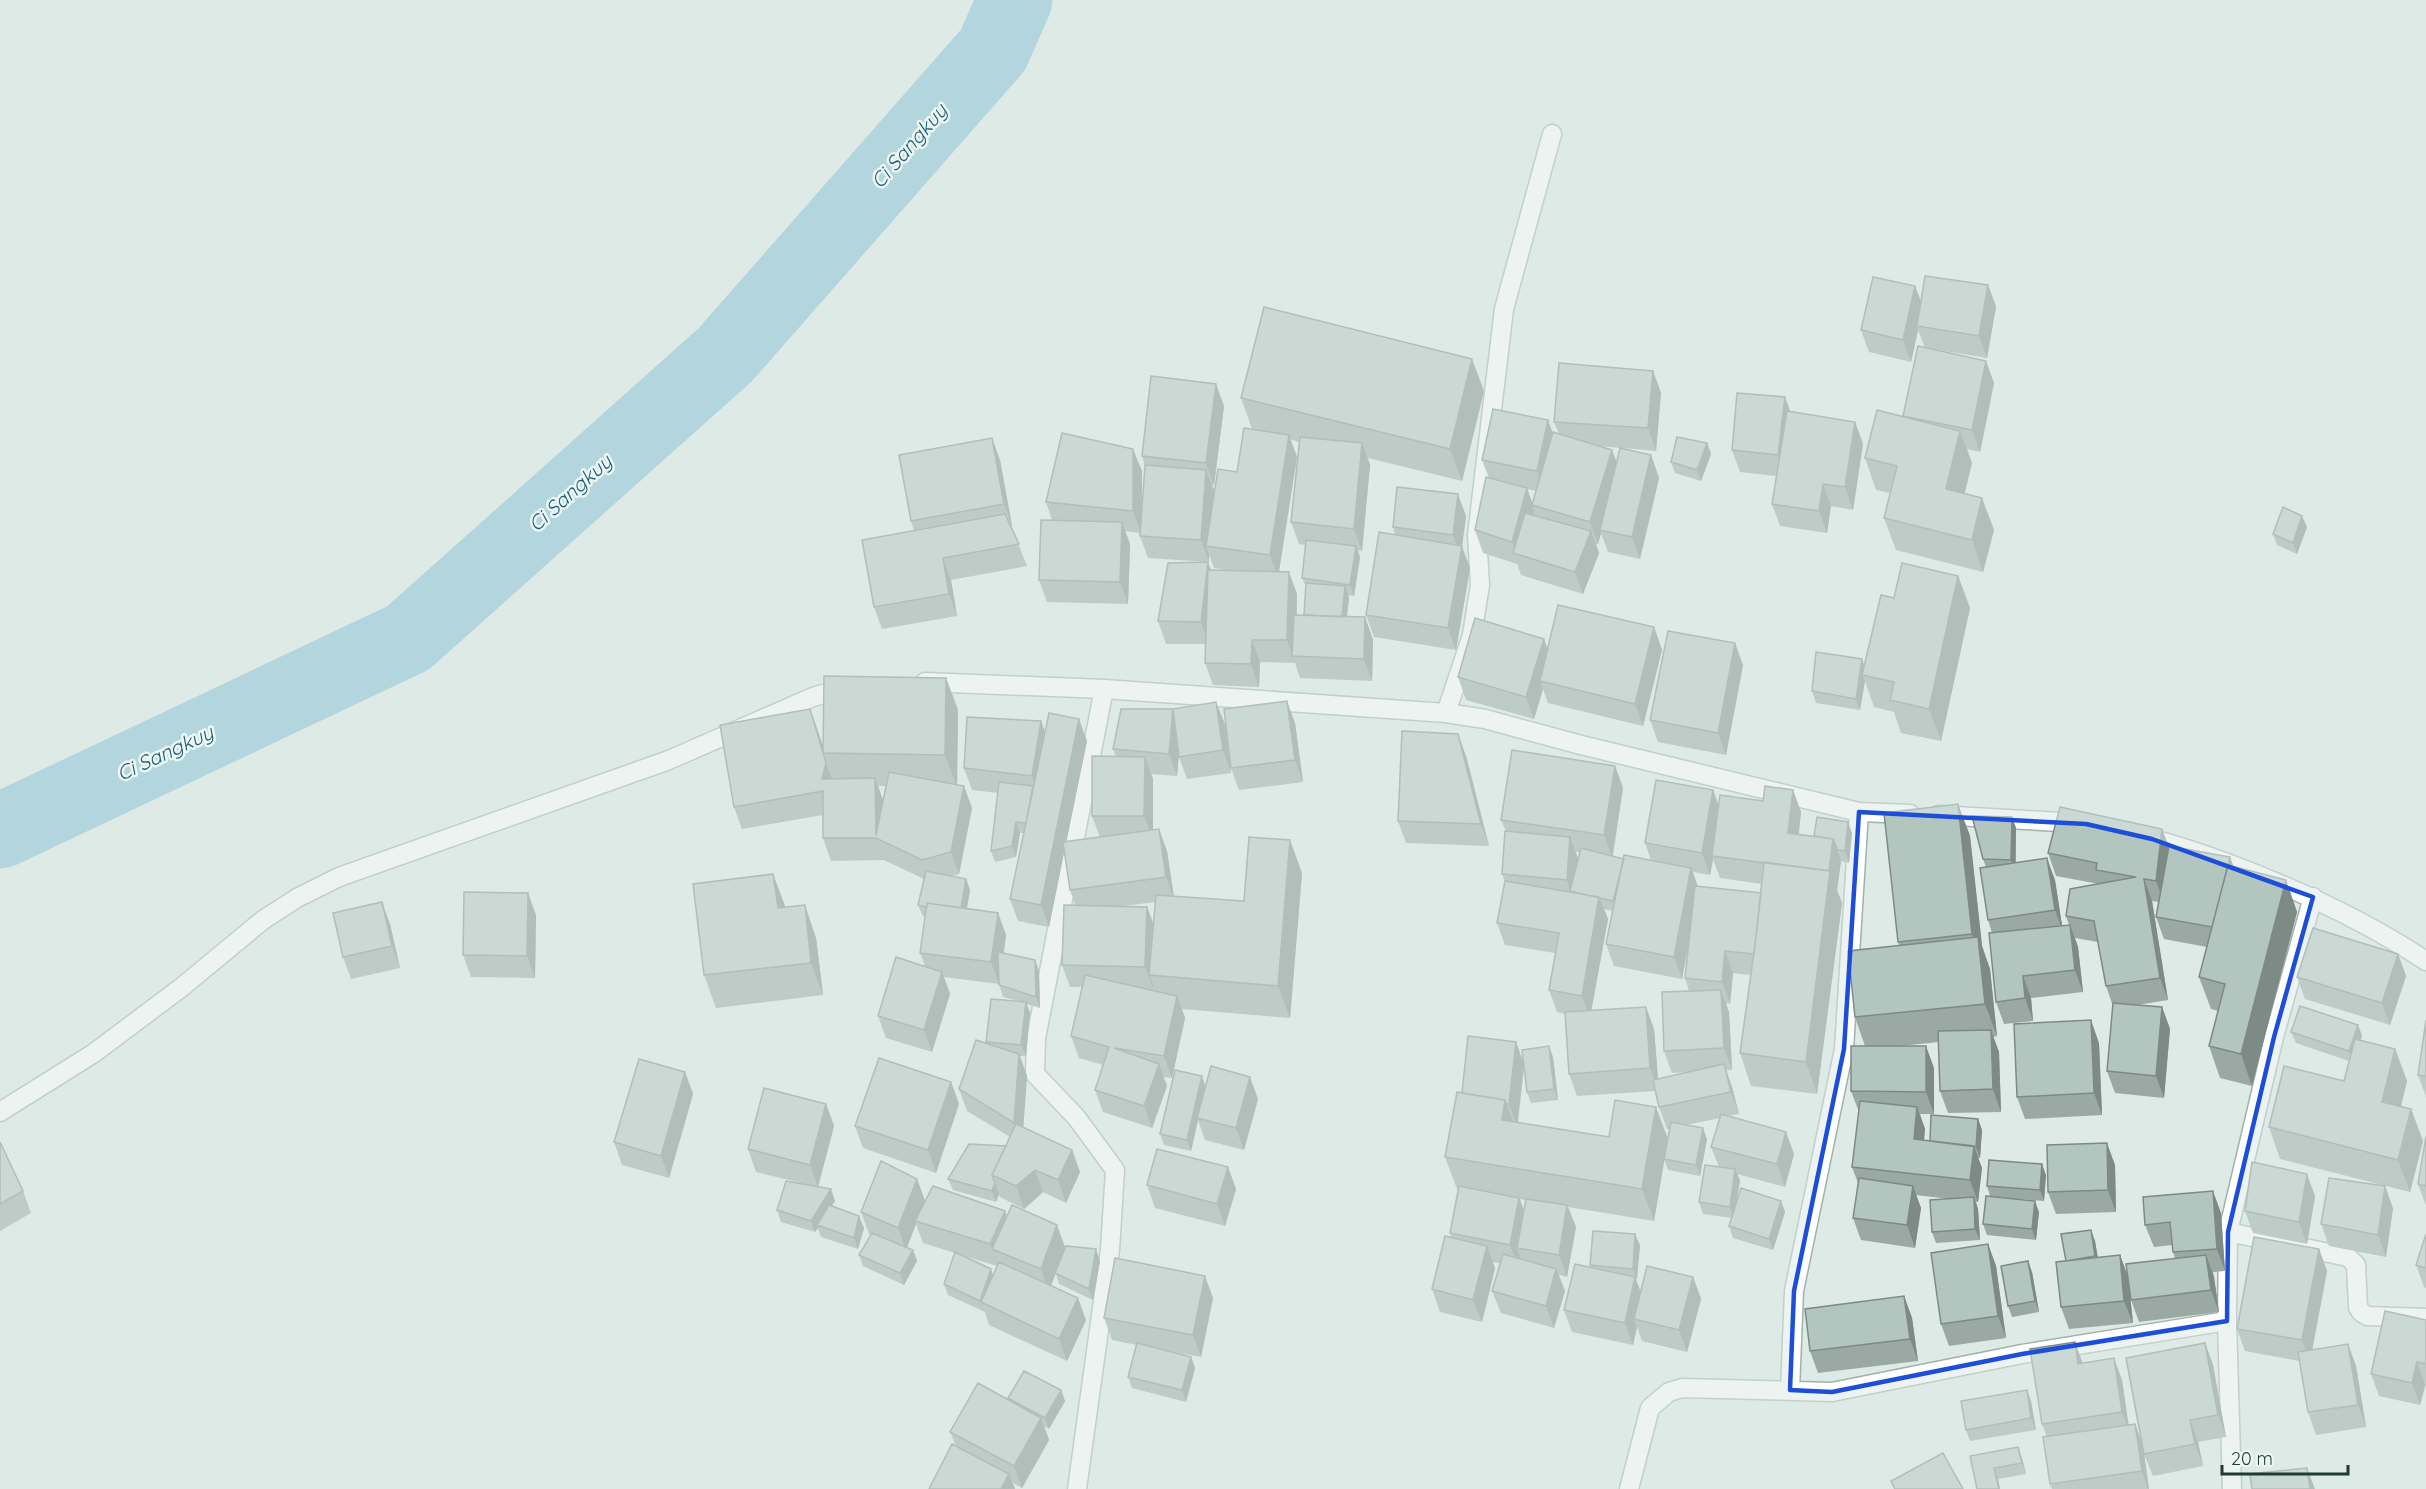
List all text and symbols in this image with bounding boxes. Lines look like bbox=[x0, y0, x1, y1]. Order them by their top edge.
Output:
water label: Ci Sangkuy bbox=[865, 97, 953, 193]
water label: Ci Sangkuy bbox=[523, 448, 618, 537]
water label: Ci Sangkuy bbox=[113, 719, 218, 786]
scale bar bbox=[2222, 1438, 2348, 1476]
text: 20 m bbox=[2231, 1447, 2273, 1470]

